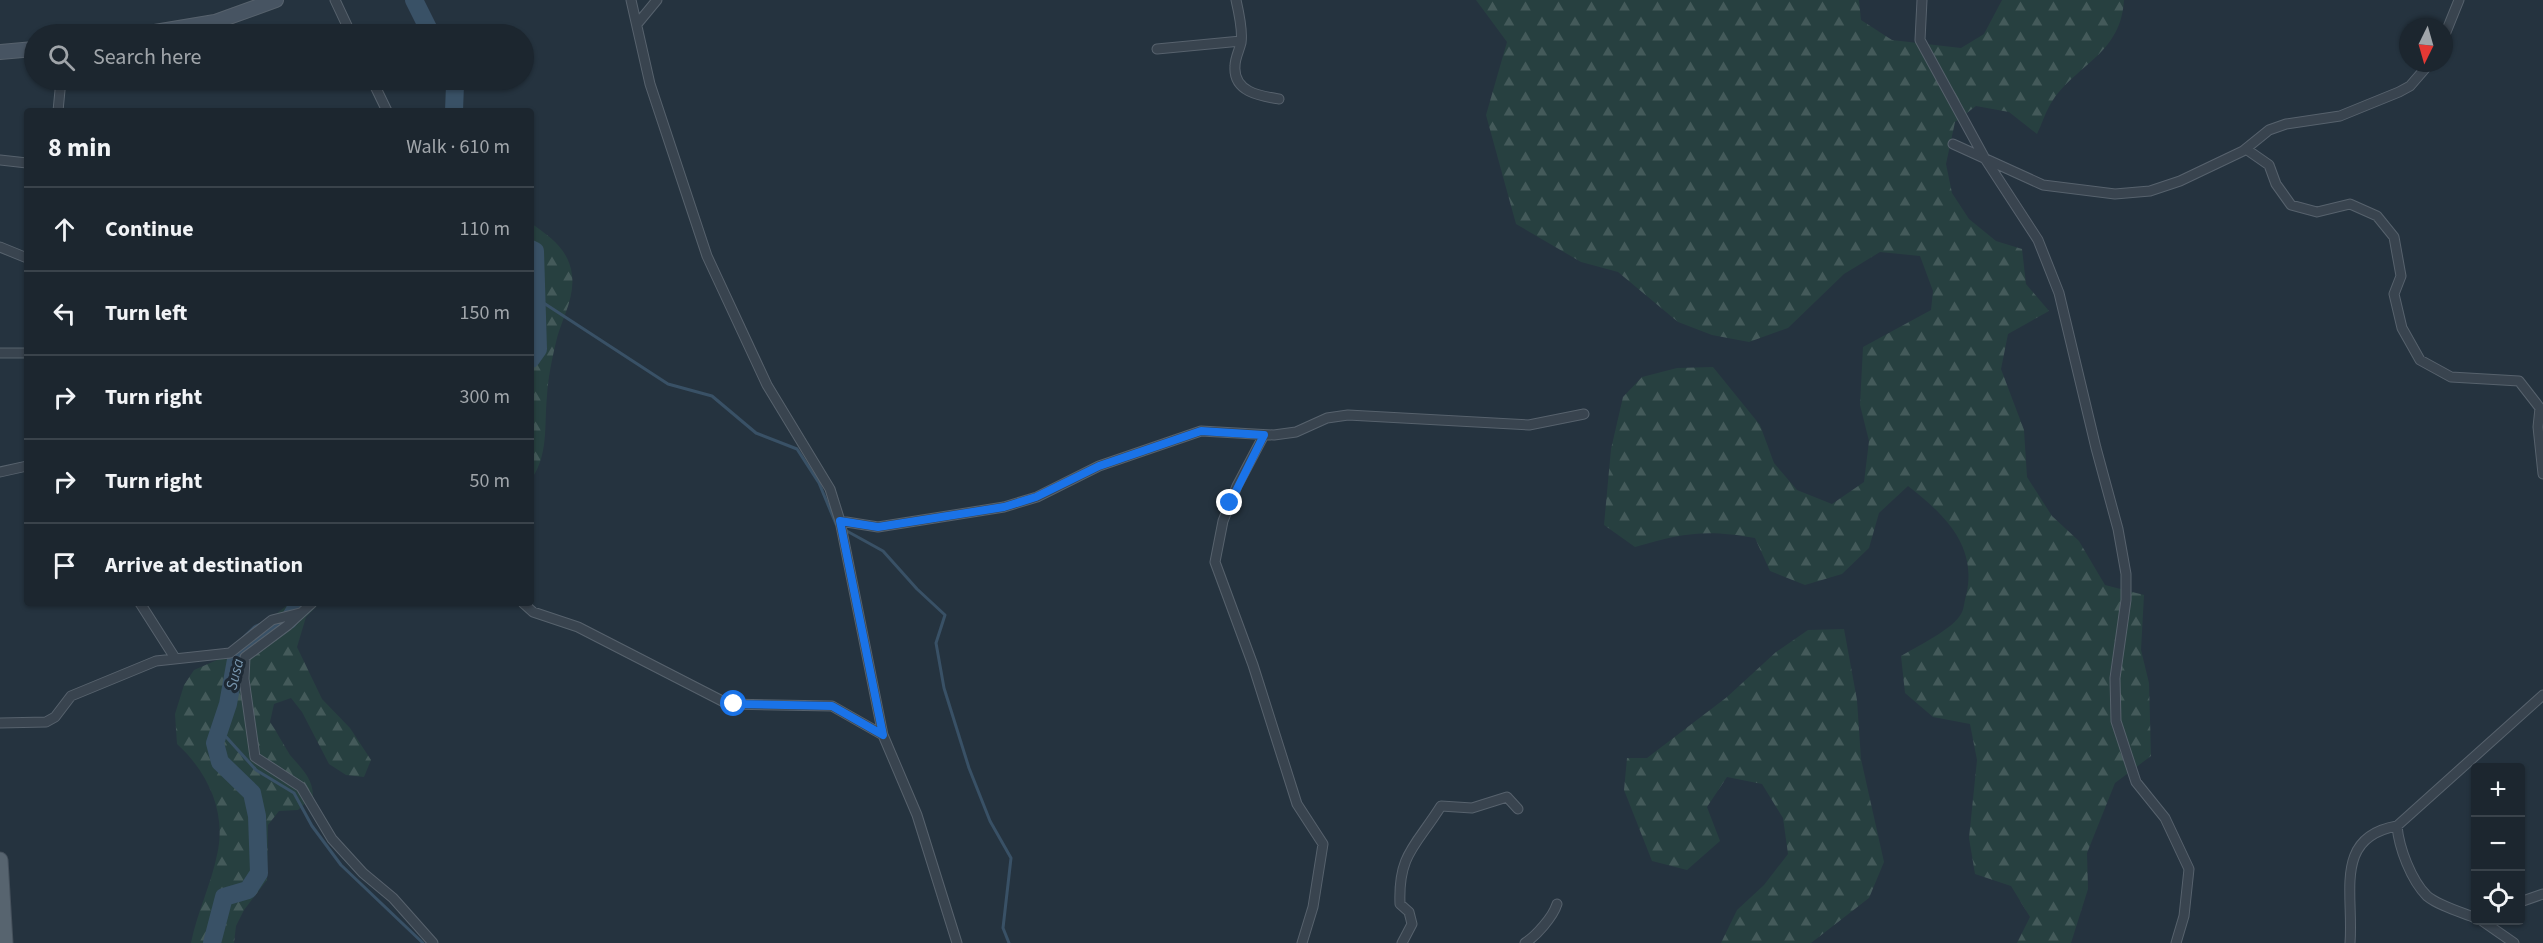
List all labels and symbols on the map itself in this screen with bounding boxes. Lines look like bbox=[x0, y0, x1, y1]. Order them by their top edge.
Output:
north arrow bbox=[2399, 18, 2453, 72]
route end bbox=[1216, 489, 1242, 515]
water label: Susa bbox=[220, 656, 250, 692]
route start bbox=[720, 690, 746, 716]

